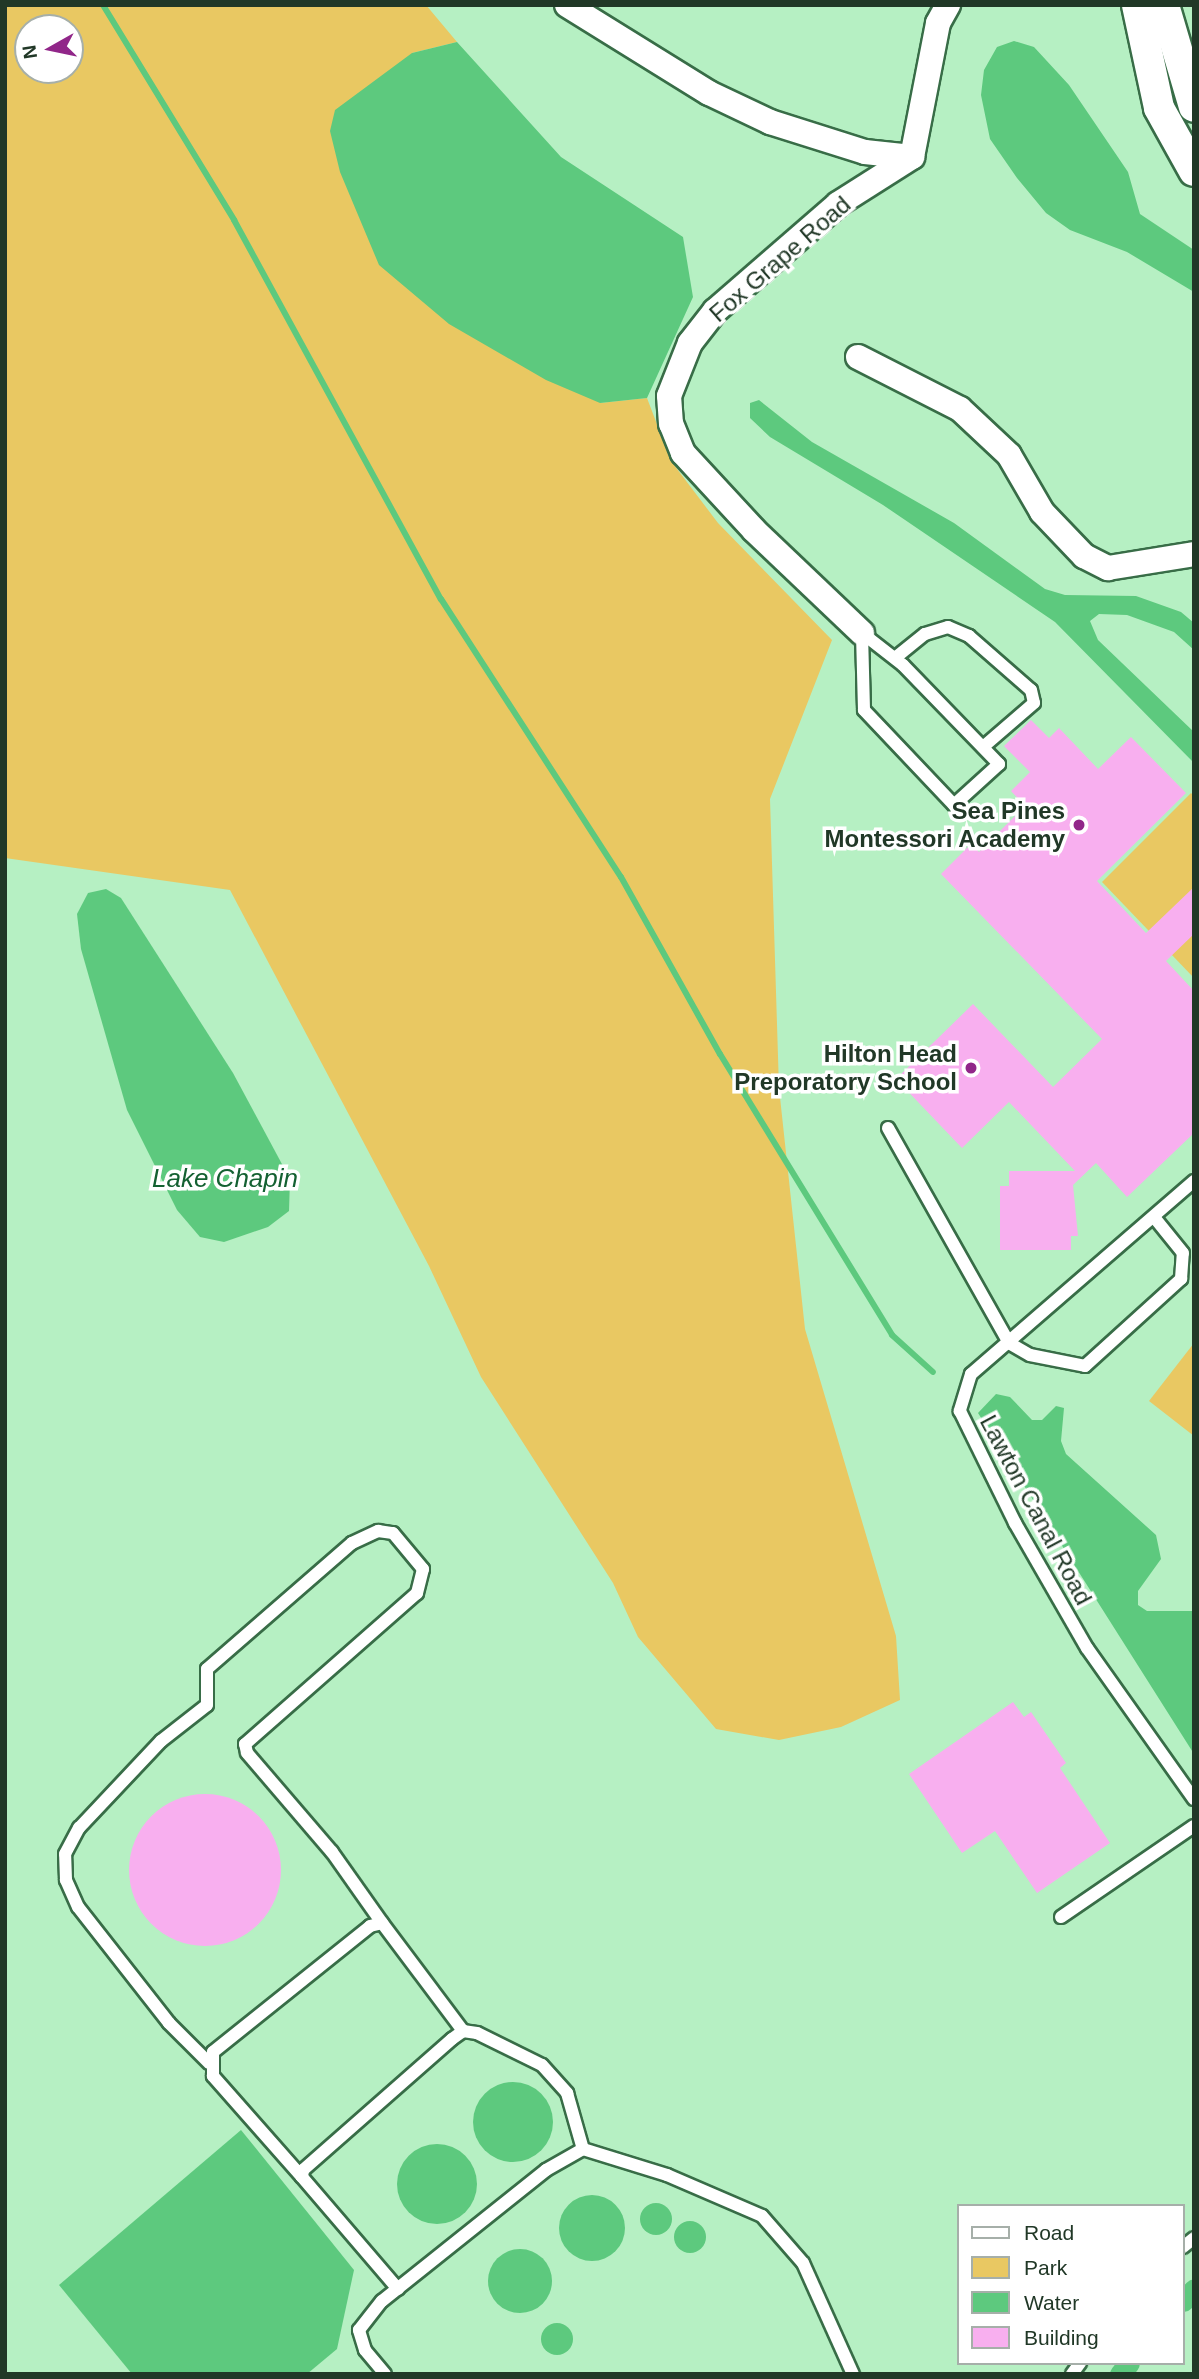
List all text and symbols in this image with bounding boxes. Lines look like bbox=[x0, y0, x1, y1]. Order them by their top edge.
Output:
north arrow bbox=[14, 14, 84, 84]
text: N bbox=[18, 44, 41, 60]
street label: Fox Grape Road bbox=[704, 190, 856, 328]
place label: Sea Pines Montessori Academy bbox=[824, 797, 1065, 853]
marker: Sea Pines Montessori Academy bbox=[1071, 817, 1087, 833]
place label: Hilton Head Preporatory School bbox=[734, 1040, 957, 1096]
marker: Hilton Head Preporatory School bbox=[963, 1060, 979, 1076]
water label: Lake Chapin bbox=[152, 1163, 298, 1195]
street label: Lawton Canal Road bbox=[974, 1410, 1098, 1610]
legend bbox=[958, 2204, 1185, 2365]
text: Road bbox=[1024, 2221, 1074, 2244]
text: Park bbox=[1024, 2256, 1067, 2279]
text: Water bbox=[1024, 2291, 1079, 2314]
text: Building bbox=[1024, 2326, 1099, 2349]

